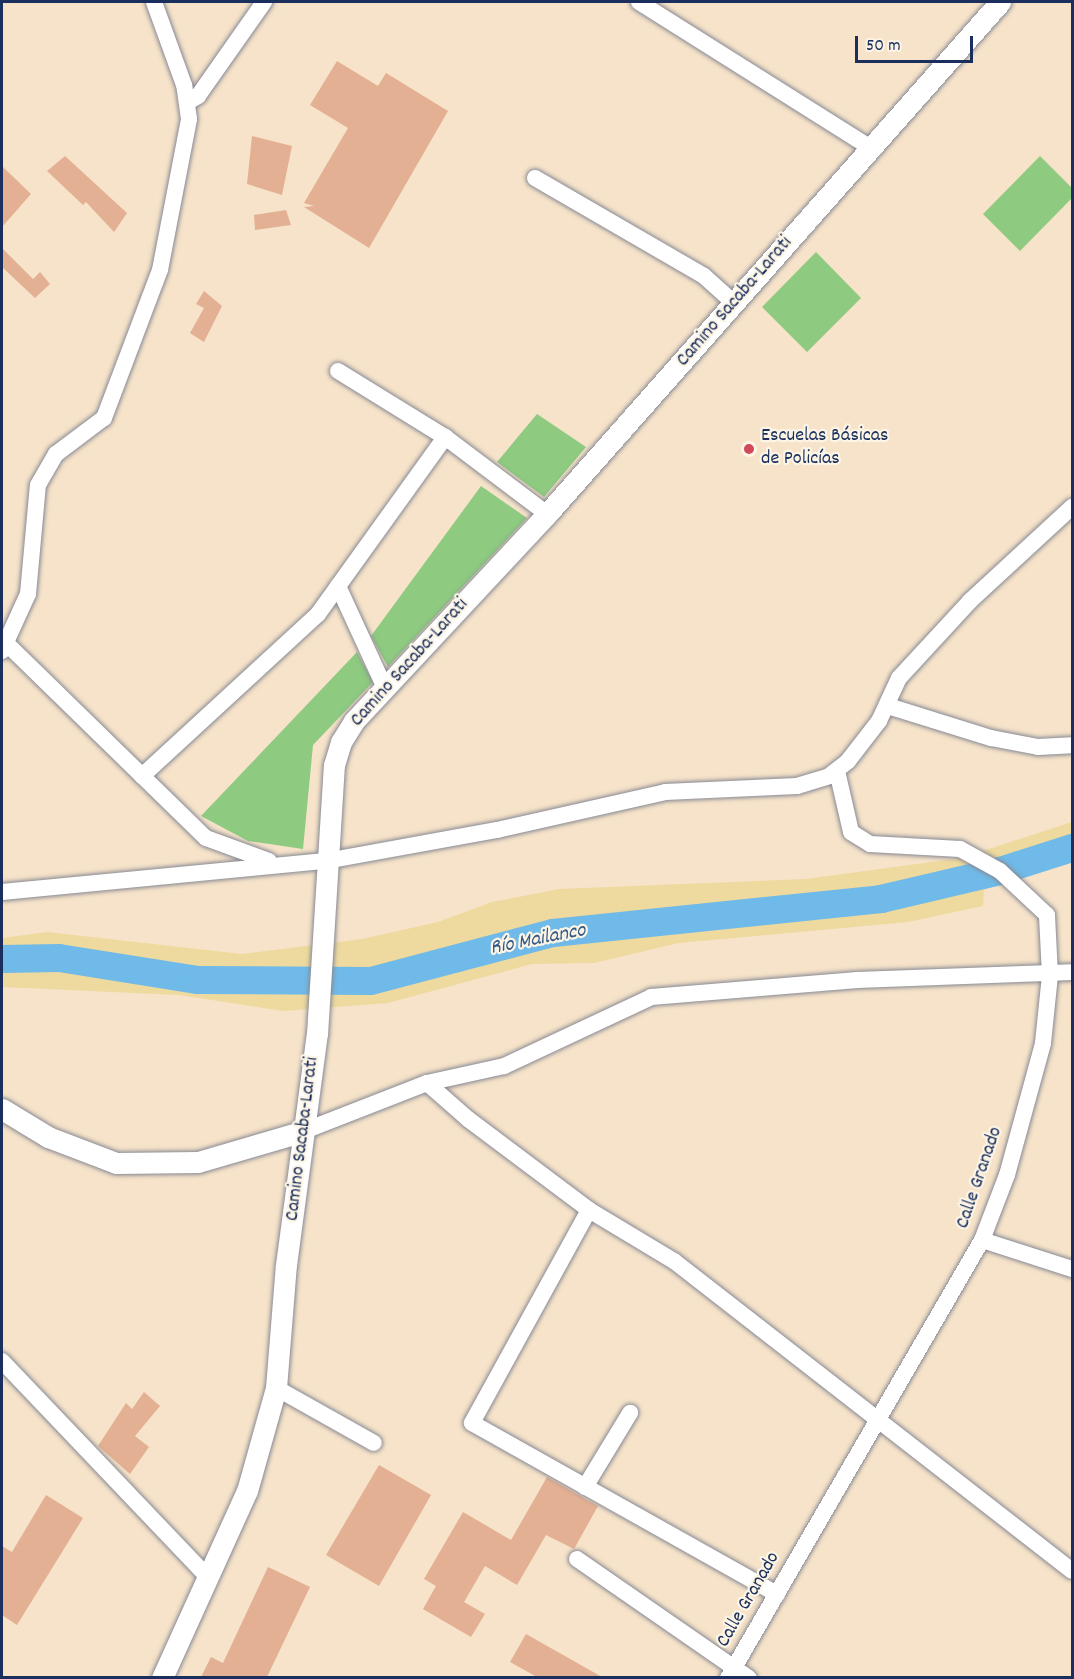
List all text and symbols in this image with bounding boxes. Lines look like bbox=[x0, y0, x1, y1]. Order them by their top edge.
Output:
scale bar bbox=[858, 24, 976, 62]
text: 50 m bbox=[866, 34, 901, 59]
street label: Camino Sacaba-Larati bbox=[672, 232, 798, 372]
place label: Escuelas Básicas de Policías bbox=[761, 425, 888, 472]
marker: Escuelas Básicas de Policías bbox=[742, 442, 756, 456]
street label: Camino Sacaba-Larati bbox=[346, 594, 474, 732]
water label: Río Mailanco bbox=[488, 918, 588, 962]
street label: Camino Sacaba-Larati bbox=[281, 1056, 325, 1222]
street label: Calle Granado bbox=[951, 1124, 1009, 1232]
street label: Calle Granado bbox=[712, 1548, 786, 1652]

